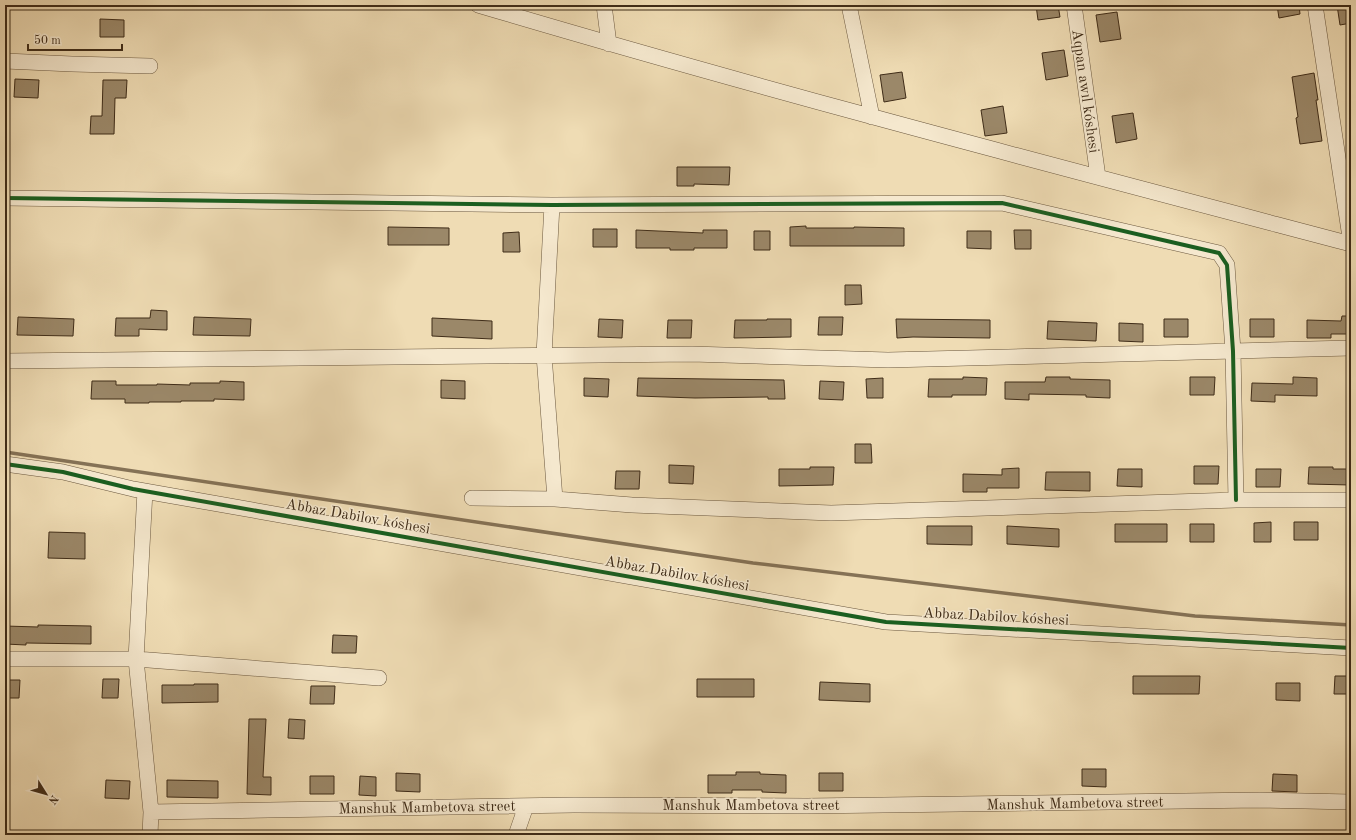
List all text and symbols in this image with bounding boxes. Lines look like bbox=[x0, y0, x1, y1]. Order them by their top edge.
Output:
scale bar bbox=[28, 26, 122, 52]
street label: Aqpan awıl kóshesi bbox=[1068, 28, 1101, 154]
text: 50 m bbox=[34, 34, 61, 47]
street label: Abbaz Dabilov kóshesi bbox=[284, 497, 431, 538]
street label: Abbaz Dabilov kóshesi bbox=[603, 554, 750, 595]
street label: Abbaz Dabilov kóshesi bbox=[922, 606, 1069, 629]
north arrow bbox=[26, 774, 66, 814]
text: N bbox=[46, 792, 60, 806]
street label: Manshuk Mambetova street bbox=[986, 795, 1164, 814]
street label: Manshuk Mambetova street bbox=[338, 799, 516, 818]
street label: Manshuk Mambetova street bbox=[662, 799, 840, 814]

